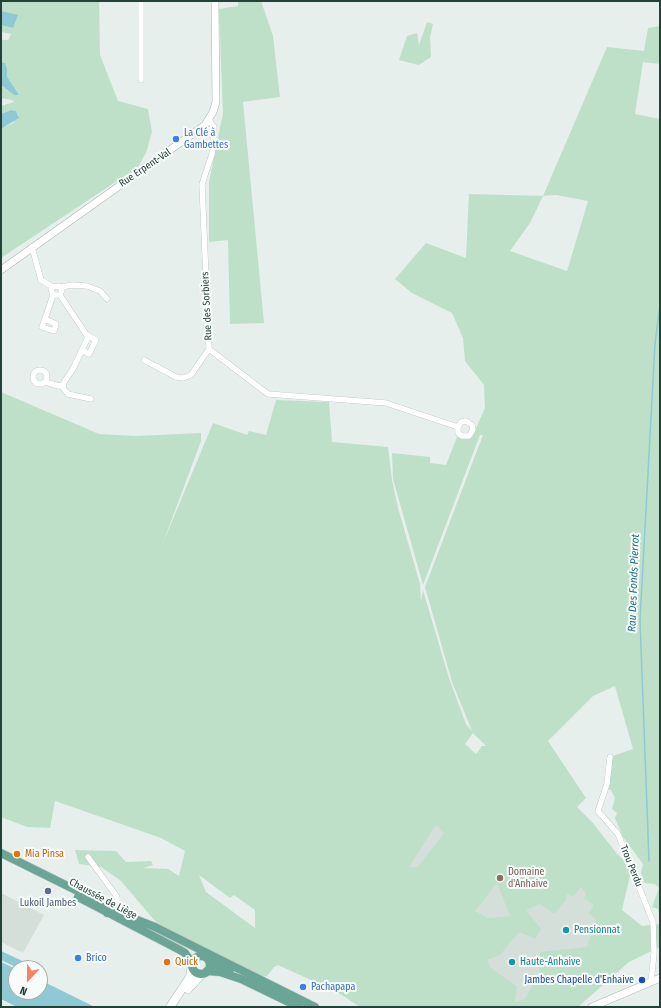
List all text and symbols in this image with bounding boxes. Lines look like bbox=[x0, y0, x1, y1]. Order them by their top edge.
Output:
place label: La Clé à Gambettes bbox=[184, 127, 228, 150]
marker: La Clé à Gambettes bbox=[171, 134, 181, 144]
street label: Rue Erpent-Val bbox=[117, 146, 173, 190]
street label: Rue des Sorbiers bbox=[199, 271, 215, 341]
water label: Rau Des Fonds Pierrot bbox=[626, 534, 642, 632]
street label: Trou Perdu bbox=[617, 843, 645, 889]
place label: Mia Pinsa bbox=[25, 848, 64, 860]
marker: Mia Pinsa bbox=[12, 849, 22, 859]
place label: Domaine d'Anhaive bbox=[508, 866, 548, 890]
marker: Domaine d'Anhaive bbox=[495, 873, 505, 883]
street label: Chaussée de Liège bbox=[67, 876, 139, 922]
marker: Lukoil Jambes bbox=[43, 886, 53, 896]
place label: Lukoil Jambes bbox=[20, 897, 76, 909]
place label: Pensionnat bbox=[574, 924, 620, 936]
marker: Pensionnat bbox=[561, 925, 571, 935]
place label: Brico bbox=[86, 952, 107, 964]
marker: Brico bbox=[73, 953, 83, 963]
place label: Quick bbox=[175, 956, 198, 968]
place label: Haute-Anhaive bbox=[520, 956, 580, 968]
marker: Quick bbox=[162, 957, 172, 967]
marker: Haute-Anhaive bbox=[507, 957, 517, 967]
north arrow bbox=[8, 960, 48, 1000]
place label: Jambes Chapelle d'Enhaive bbox=[525, 974, 634, 986]
marker: Jambes Chapelle d'Enhaive bbox=[637, 975, 647, 985]
place label: Pachapapa bbox=[311, 981, 355, 993]
marker: Pachapapa bbox=[298, 982, 308, 992]
text: N bbox=[18, 983, 29, 998]

